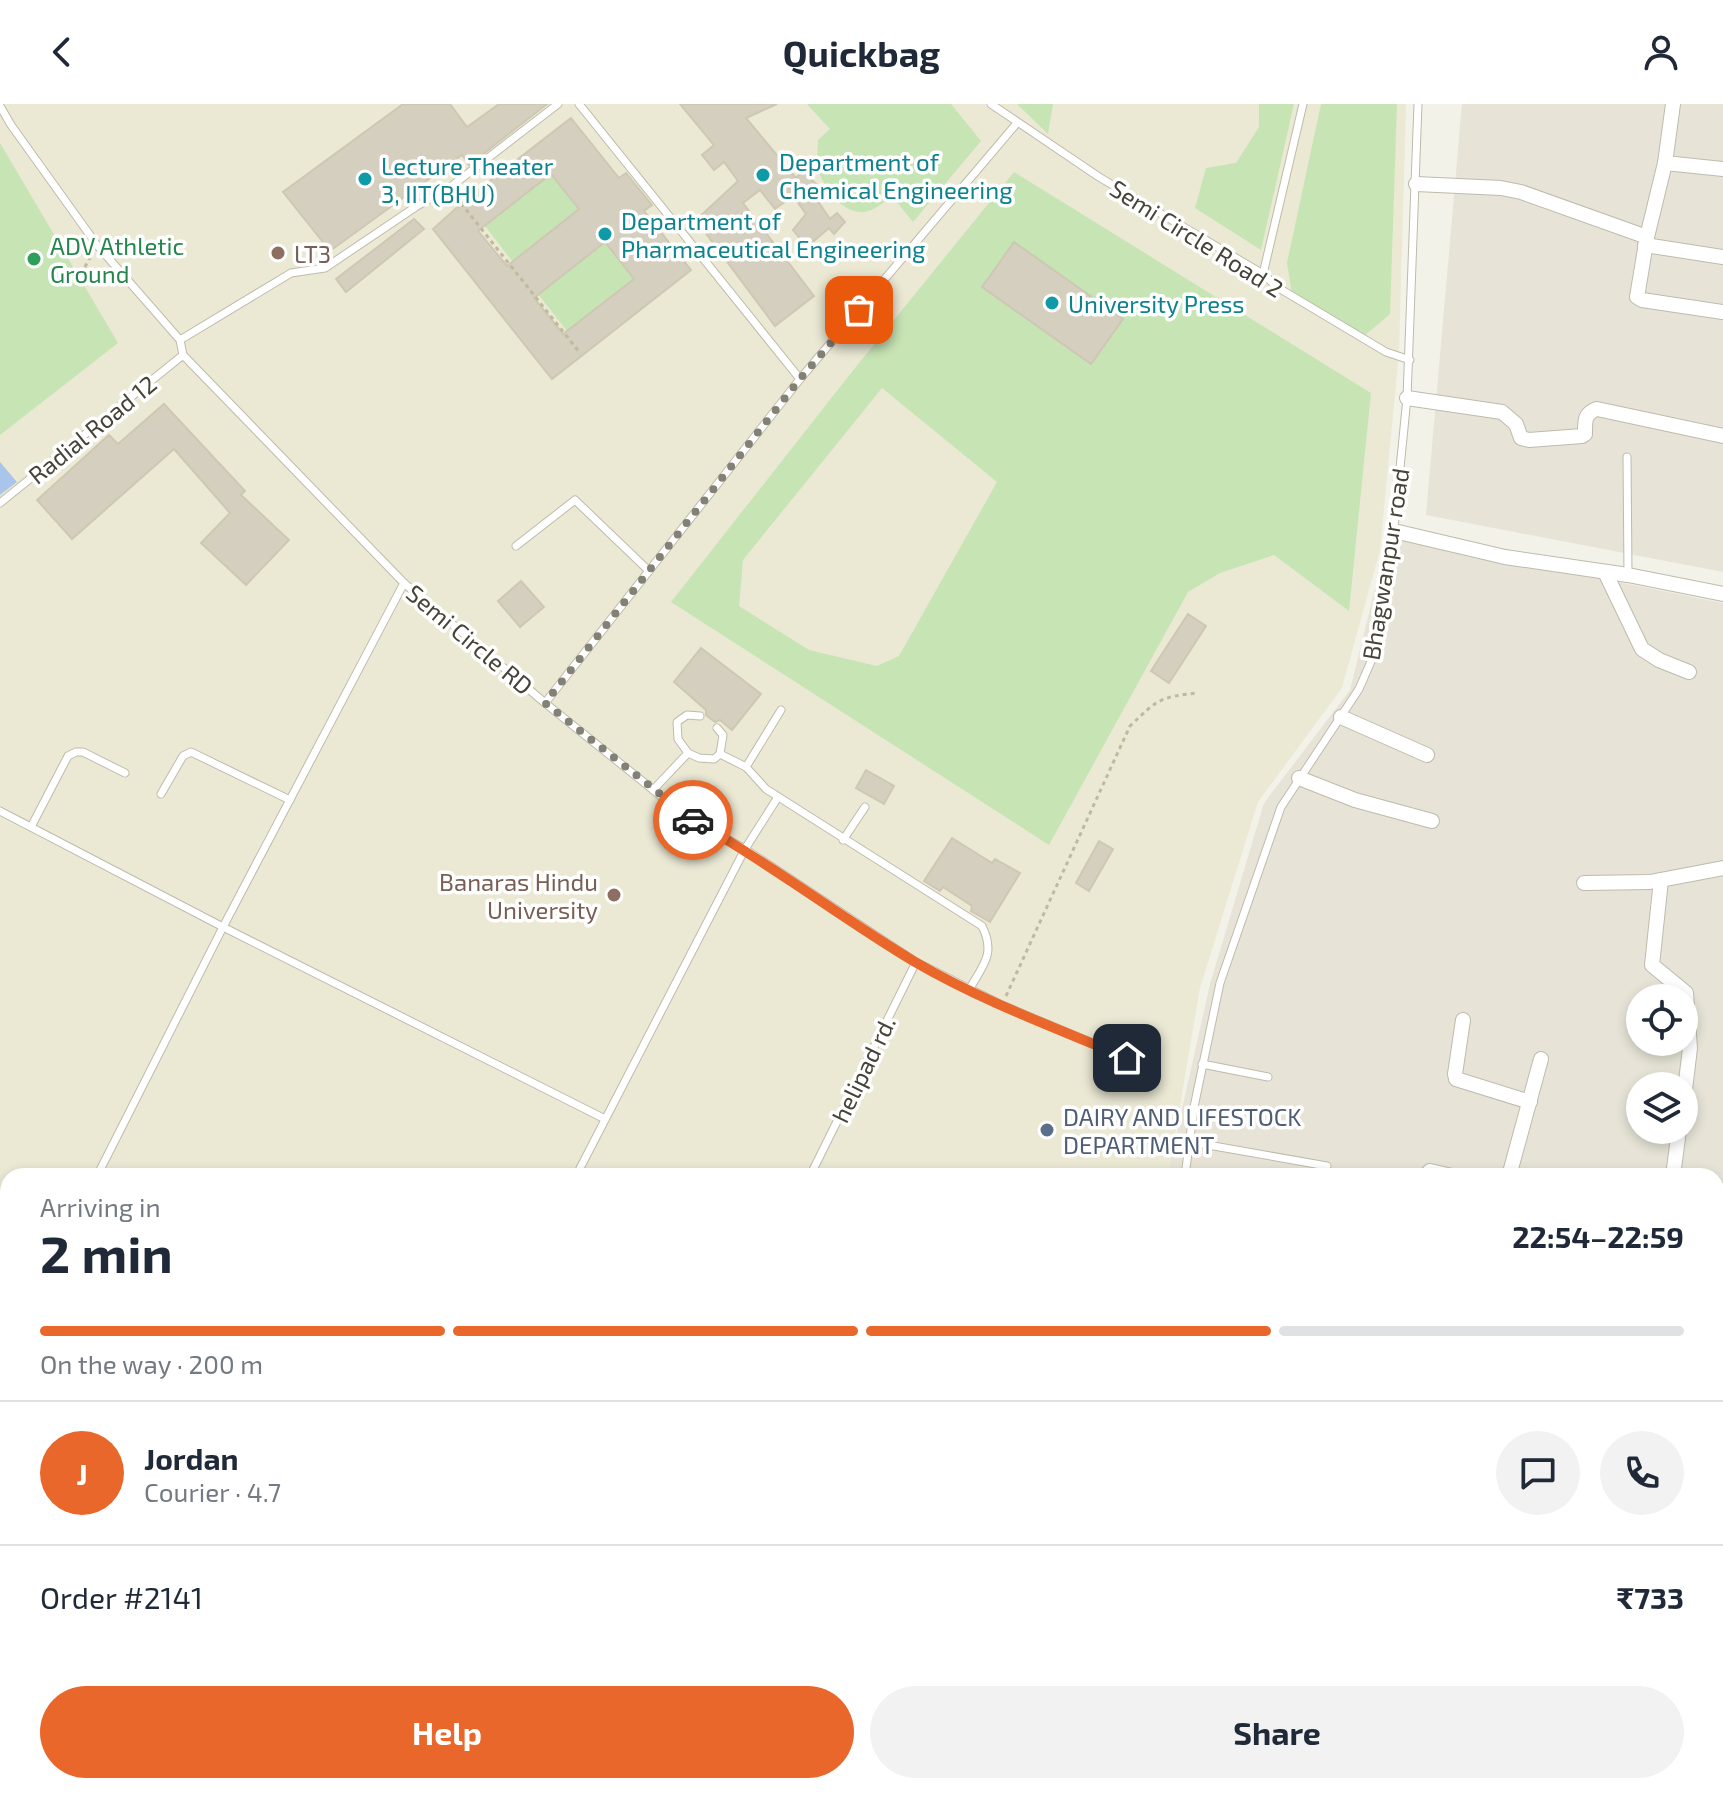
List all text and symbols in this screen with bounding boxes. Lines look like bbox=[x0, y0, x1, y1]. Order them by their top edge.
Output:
icon: back bbox=[40, 30, 84, 74]
icon: person bbox=[1639, 30, 1683, 74]
text: Quickbag bbox=[783, 31, 940, 74]
place label: Department of Chemical Engineering bbox=[779, 147, 1013, 204]
place label: Lecture Theater 3, IIT(BHU) bbox=[381, 151, 554, 208]
marker: Department of Chemical Engineering bbox=[754, 166, 772, 184]
marker: Lecture Theater 3, IIT(BHU) bbox=[356, 170, 374, 188]
street label: Semi Circle Road 2 bbox=[1105, 173, 1289, 303]
place label: Department of Pharmaceutical Engineering bbox=[621, 206, 925, 263]
marker: Department of Pharmaceutical Engineering bbox=[596, 225, 614, 243]
place label: ADV Athletic Ground bbox=[50, 231, 184, 288]
place label: LT3 bbox=[294, 239, 331, 268]
marker: LT3 bbox=[269, 244, 287, 262]
marker: ADV Athletic Ground bbox=[25, 250, 43, 268]
pin bbox=[825, 276, 893, 344]
icon: bag bbox=[837, 288, 881, 332]
place label: University Press bbox=[1068, 289, 1245, 318]
marker: University Press bbox=[1043, 294, 1061, 312]
street label: Radial Road 12 bbox=[22, 369, 162, 489]
street label: Bhagwanpur road bbox=[1355, 466, 1415, 662]
street label: Semi Circle RD bbox=[401, 578, 539, 700]
courier bbox=[653, 780, 733, 860]
icon: car bbox=[671, 798, 715, 842]
place label: Banaras Hindu University bbox=[439, 867, 598, 924]
marker: Banaras Hindu University bbox=[605, 886, 623, 904]
map controls bbox=[1626, 984, 1698, 1144]
button: locate bbox=[1626, 984, 1698, 1056]
street label: helipad rd. bbox=[825, 1011, 901, 1127]
pin bbox=[1093, 1024, 1161, 1092]
icon: home bbox=[1105, 1036, 1149, 1080]
button: layers bbox=[1626, 1072, 1698, 1144]
place label: DAIRY AND LIFESTOCK DEPARTMENT bbox=[1063, 1102, 1302, 1159]
marker: DAIRY AND LIFESTOCK DEPARTMENT bbox=[1038, 1121, 1056, 1139]
text: Arriving in bbox=[40, 1191, 161, 1222]
text: 22:54–22:59 bbox=[1512, 1218, 1684, 1254]
text: 2 min bbox=[40, 1221, 173, 1283]
text: On the way · 200 m bbox=[40, 1348, 263, 1379]
button: chat bbox=[1496, 1431, 1580, 1515]
button: phone bbox=[1600, 1431, 1684, 1515]
text: Jordan bbox=[144, 1440, 239, 1476]
text: J bbox=[76, 1455, 88, 1491]
text: Courier · 4.7 bbox=[144, 1476, 281, 1507]
text: Order #2141 bbox=[40, 1579, 203, 1615]
text: ₹733 bbox=[1616, 1579, 1684, 1615]
button: Help bbox=[40, 1686, 854, 1778]
button: Share bbox=[870, 1686, 1684, 1778]

